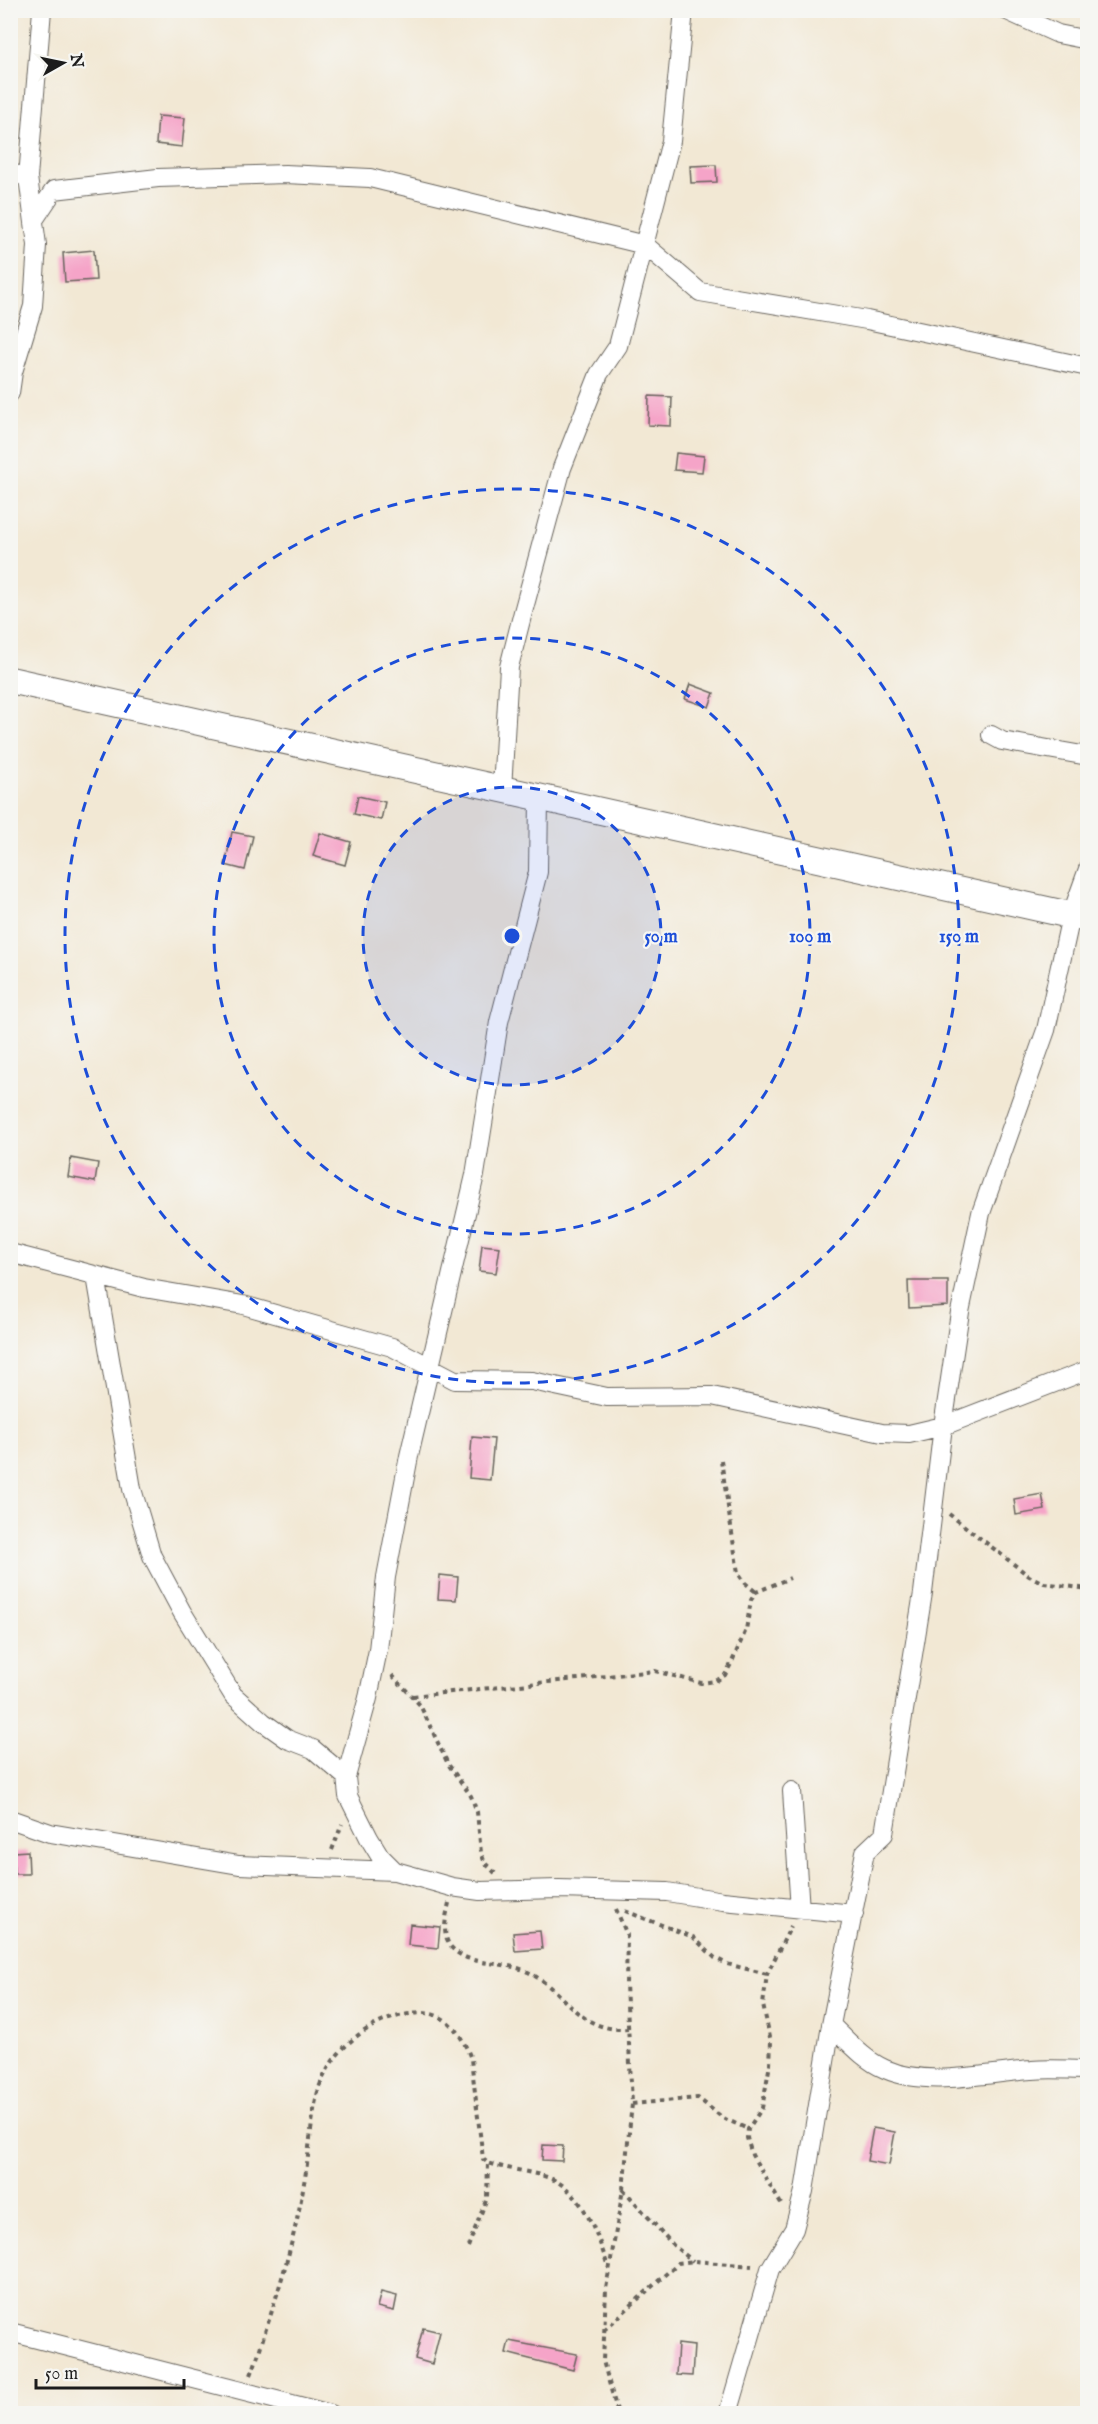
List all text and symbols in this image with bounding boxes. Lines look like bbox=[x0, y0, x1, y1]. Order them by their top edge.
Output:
north arrow bbox=[33, 33, 93, 93]
text: N bbox=[65, 52, 87, 70]
centre of rings bbox=[502, 926, 522, 946]
text: 50 m bbox=[644, 926, 678, 949]
text: 100 m bbox=[789, 926, 831, 949]
text: 150 m bbox=[939, 926, 979, 949]
scale bar bbox=[36, 2352, 184, 2390]
text: 50 m bbox=[45, 2363, 78, 2386]

